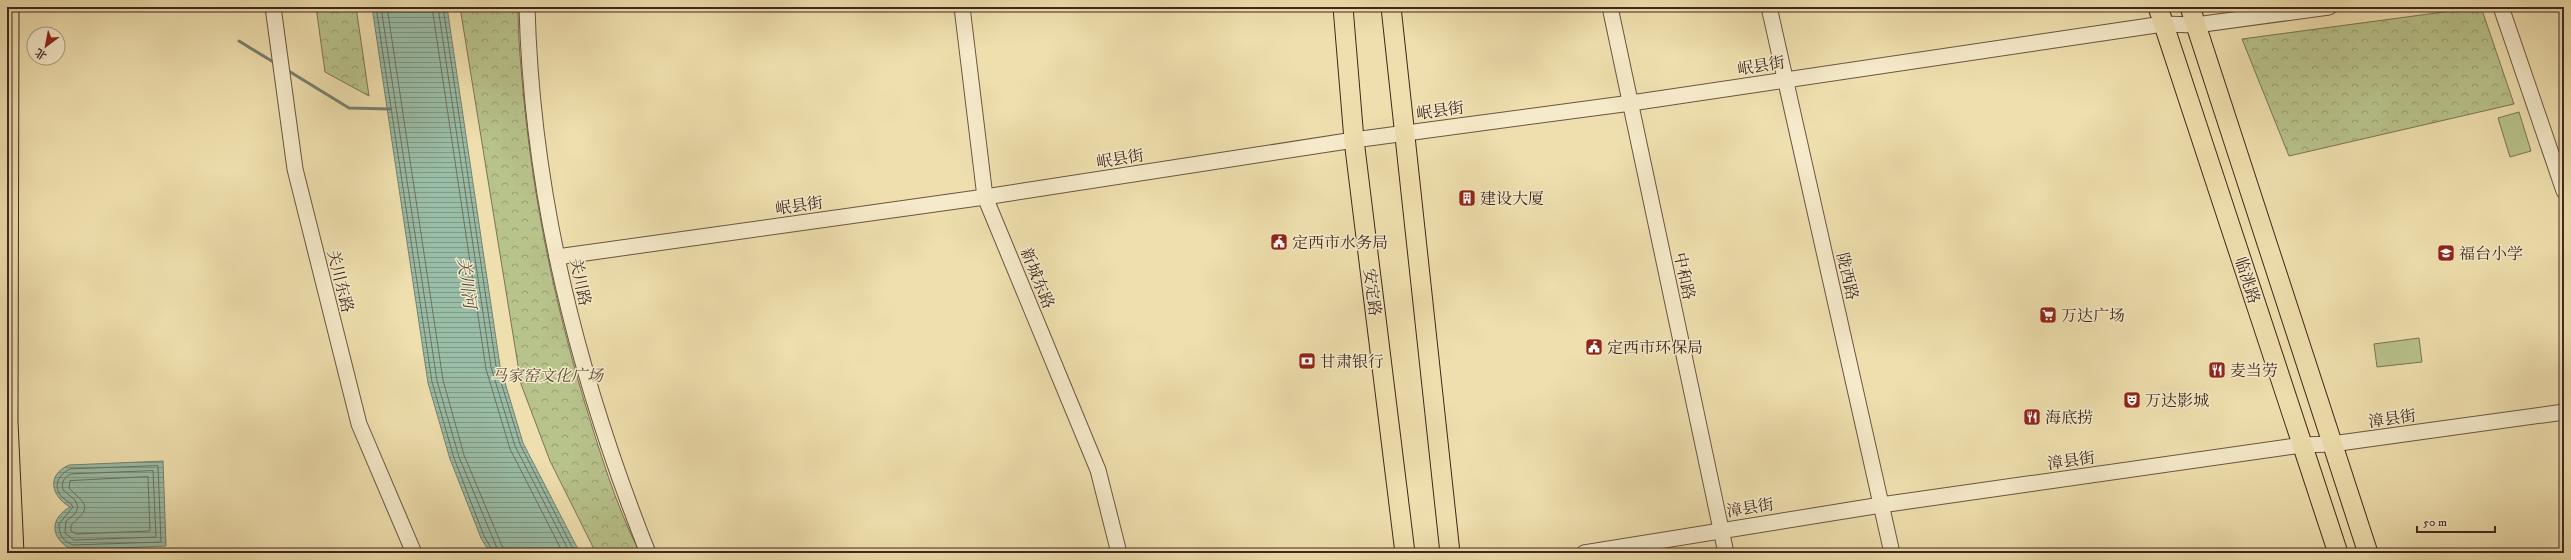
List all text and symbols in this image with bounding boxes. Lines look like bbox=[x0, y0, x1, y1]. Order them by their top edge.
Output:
north arrow bbox=[26, 26, 66, 66]
text: 北 bbox=[33, 45, 50, 62]
street label: 岷县街 bbox=[1736, 52, 1786, 80]
street label: 岷县街 bbox=[1415, 98, 1465, 124]
street label: 岷县街 bbox=[1095, 145, 1145, 173]
building icon: 建设大厦 bbox=[1457, 188, 1477, 208]
place label: 建设大厦 bbox=[1480, 189, 1544, 209]
street label: 岷县街 bbox=[774, 193, 824, 219]
public building icon: 定西市水务局 bbox=[1269, 232, 1289, 252]
place label: 定西市水务局 bbox=[1292, 233, 1388, 253]
school or university icon: 福台小学 bbox=[2436, 243, 2456, 263]
place label: 福台小学 bbox=[2459, 244, 2523, 264]
street label: 新城东路 bbox=[1016, 245, 1058, 312]
street label: 关川东路 bbox=[323, 248, 357, 315]
street label: 中和路 bbox=[1669, 251, 1699, 302]
street label: 陇西路 bbox=[1832, 251, 1862, 302]
street label: 临洮路 bbox=[2230, 254, 2264, 306]
water label: 关川河 bbox=[452, 256, 481, 313]
street label: 关川路 bbox=[565, 257, 595, 308]
street label: 安定路 bbox=[1359, 267, 1385, 317]
supermarket icon: 万达广场 bbox=[2038, 305, 2058, 325]
place label: 万达广场 bbox=[2061, 306, 2125, 326]
public building icon: 定西市环保局 bbox=[1584, 337, 1604, 357]
place label: 定西市环保局 bbox=[1607, 338, 1703, 358]
bank icon: 甘肃银行 bbox=[1297, 351, 1317, 371]
place label: 甘肃银行 bbox=[1320, 352, 1384, 372]
restaurant icon: 麦当劳 bbox=[2207, 360, 2227, 380]
place label: 麦当劳 bbox=[2230, 361, 2278, 381]
park label: 马家窑文化广场 bbox=[491, 366, 605, 386]
theatre icon: 万达影城 bbox=[2122, 390, 2142, 410]
place label: 万达影城 bbox=[2145, 391, 2209, 411]
street label: 漳县街 bbox=[2367, 406, 2417, 432]
restaurant icon: 海底捞 bbox=[2022, 407, 2042, 427]
place label: 海底捞 bbox=[2045, 408, 2093, 428]
street label: 漳县街 bbox=[2046, 448, 2096, 474]
street label: 漳县街 bbox=[1725, 494, 1775, 522]
scale bar bbox=[2417, 508, 2495, 534]
text: 50 m bbox=[2423, 515, 2447, 530]

